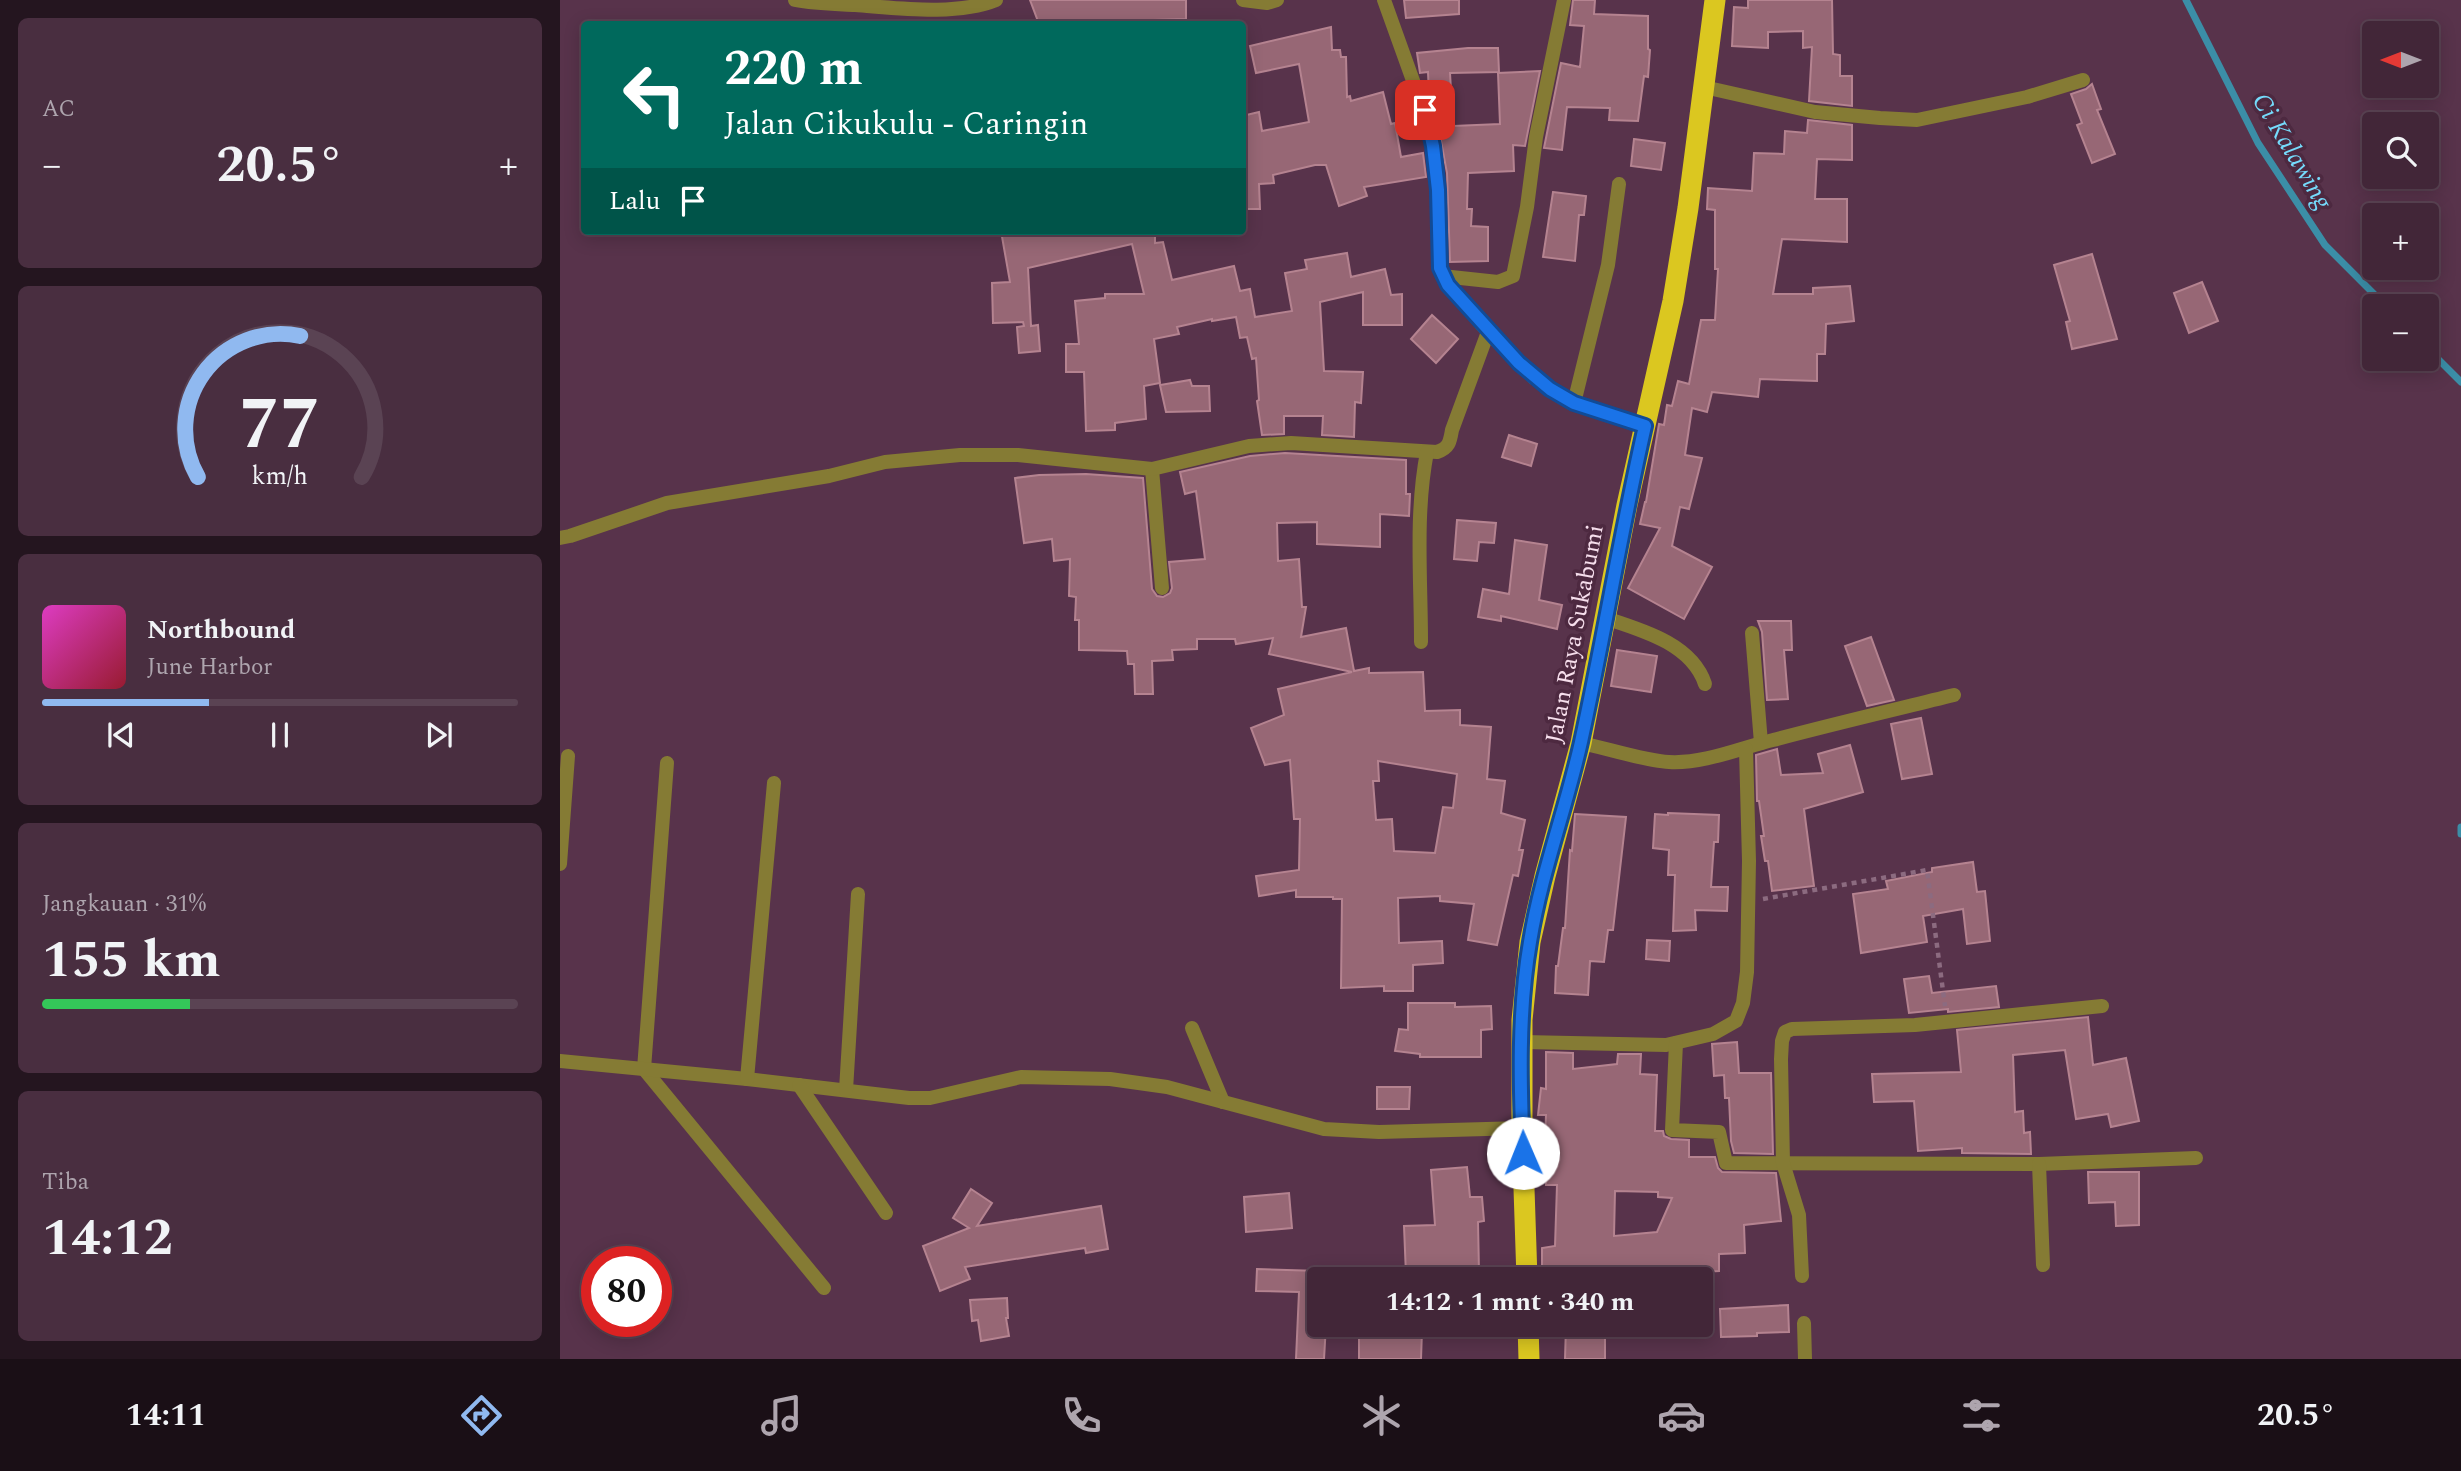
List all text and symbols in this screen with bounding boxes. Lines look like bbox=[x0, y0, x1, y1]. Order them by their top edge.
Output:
north arrow bbox=[2362, 21, 2440, 98]
map controls bbox=[2362, 21, 2439, 371]
text: 220 m bbox=[724, 32, 863, 107]
icon: left bbox=[609, 49, 700, 140]
pin bbox=[1395, 80, 1455, 140]
water label: Ci Kalawing bbox=[2242, 85, 2343, 218]
icon: arrive bbox=[1406, 91, 1444, 129]
text: AC bbox=[42, 92, 75, 127]
text: Jalan Cikukulu - Caringin bbox=[724, 100, 1088, 149]
button: search bbox=[2362, 112, 2439, 189]
text: 20.5° bbox=[216, 126, 344, 205]
text: − bbox=[42, 137, 61, 195]
text: + bbox=[499, 137, 518, 195]
text: Lalu bbox=[609, 181, 660, 221]
icon: arrive bbox=[674, 182, 712, 220]
button: + bbox=[2362, 203, 2439, 280]
button: − bbox=[2362, 294, 2439, 371]
text: 77 bbox=[239, 371, 321, 482]
text: km/h bbox=[252, 458, 308, 496]
street label: Jalan Raya Sukabumi bbox=[1536, 522, 1614, 746]
text: Northbound bbox=[147, 610, 295, 650]
text: June Harbor bbox=[147, 650, 272, 685]
icon: previous bbox=[102, 716, 140, 754]
icon: pause bbox=[261, 716, 299, 754]
icon: next bbox=[420, 716, 458, 754]
text: Jangkauan · 31% bbox=[42, 887, 206, 922]
text: 155 km bbox=[42, 921, 221, 1000]
position arrow bbox=[1486, 1116, 1560, 1190]
text: Tiba bbox=[42, 1165, 89, 1200]
text: 14:12 bbox=[42, 1199, 173, 1278]
speed limit sign: 80 bbox=[581, 1246, 672, 1337]
text: 14:12 · 1 mnt · 340 m bbox=[1386, 1282, 1634, 1322]
text: 14:11 bbox=[126, 1391, 206, 1440]
icon: directions bbox=[457, 1391, 506, 1440]
icon: music bbox=[757, 1391, 806, 1440]
icon: phone bbox=[1057, 1391, 1106, 1440]
icon: climate bbox=[1357, 1391, 1406, 1440]
icon: car bbox=[1657, 1391, 1706, 1440]
icon: filters bbox=[1957, 1391, 2006, 1440]
text: 20.5° bbox=[2257, 1391, 2335, 1440]

